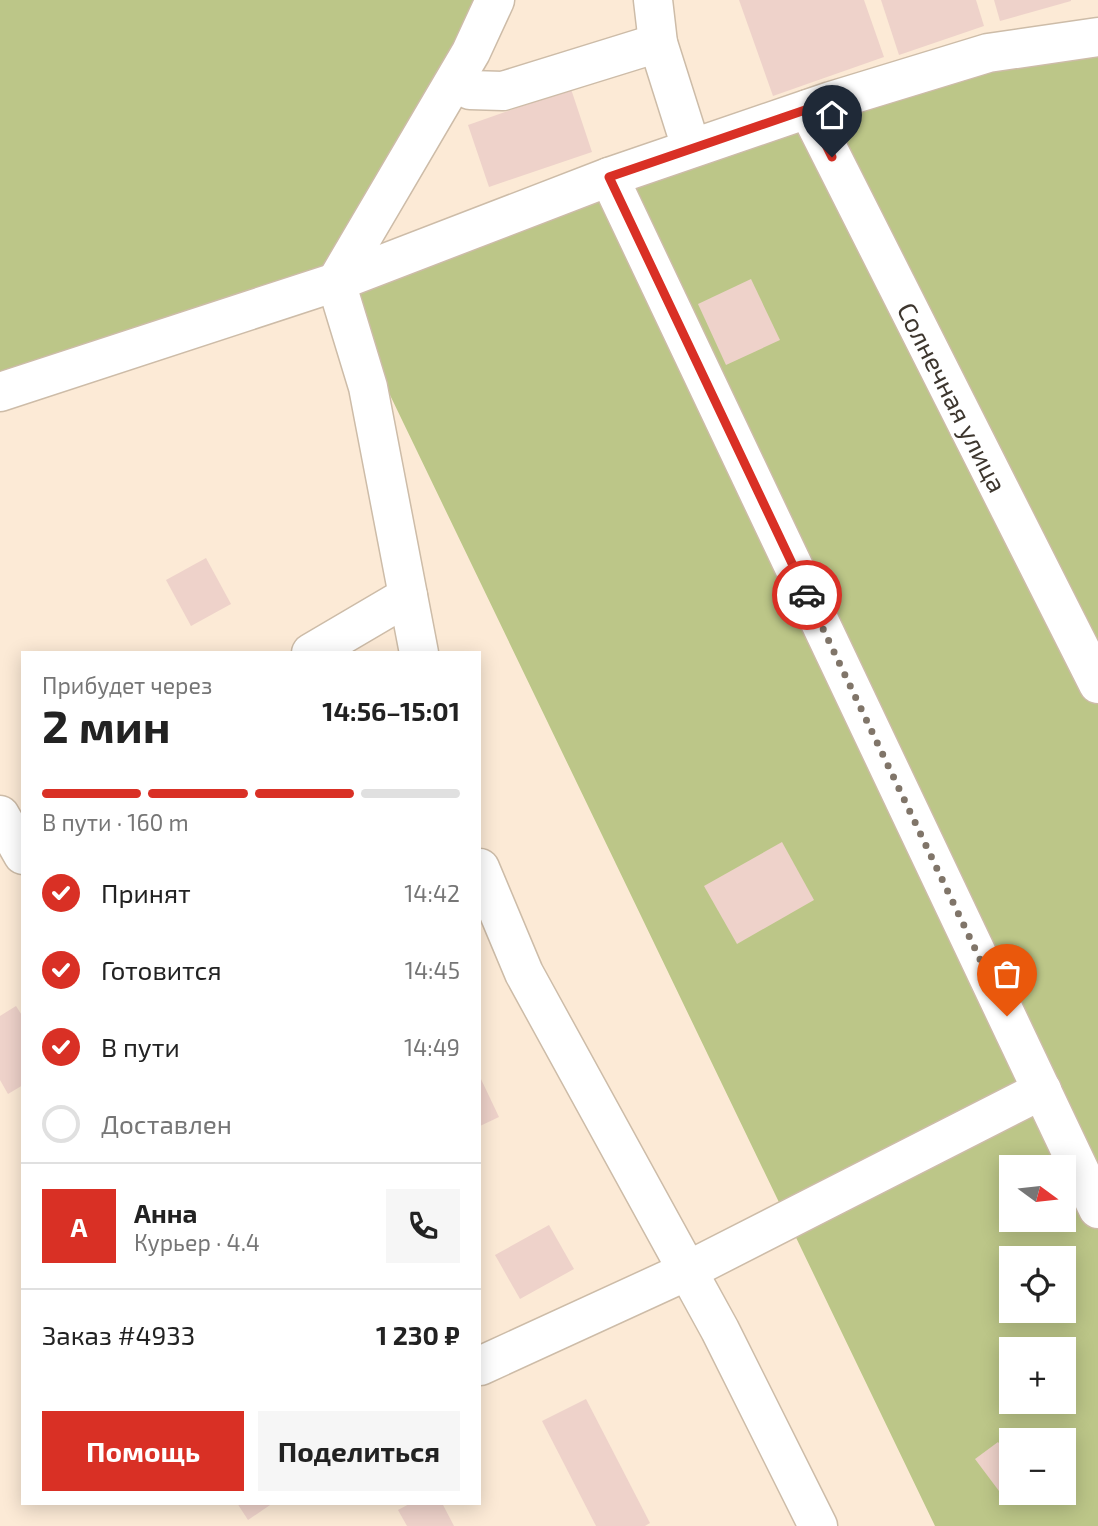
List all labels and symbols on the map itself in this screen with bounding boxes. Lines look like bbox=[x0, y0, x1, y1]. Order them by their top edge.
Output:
pin bbox=[802, 85, 862, 157]
street label: Солнечная улица bbox=[891, 297, 1014, 498]
courier bbox=[772, 560, 842, 630]
pin bbox=[977, 944, 1037, 1016]
north arrow bbox=[999, 1155, 1076, 1232]

